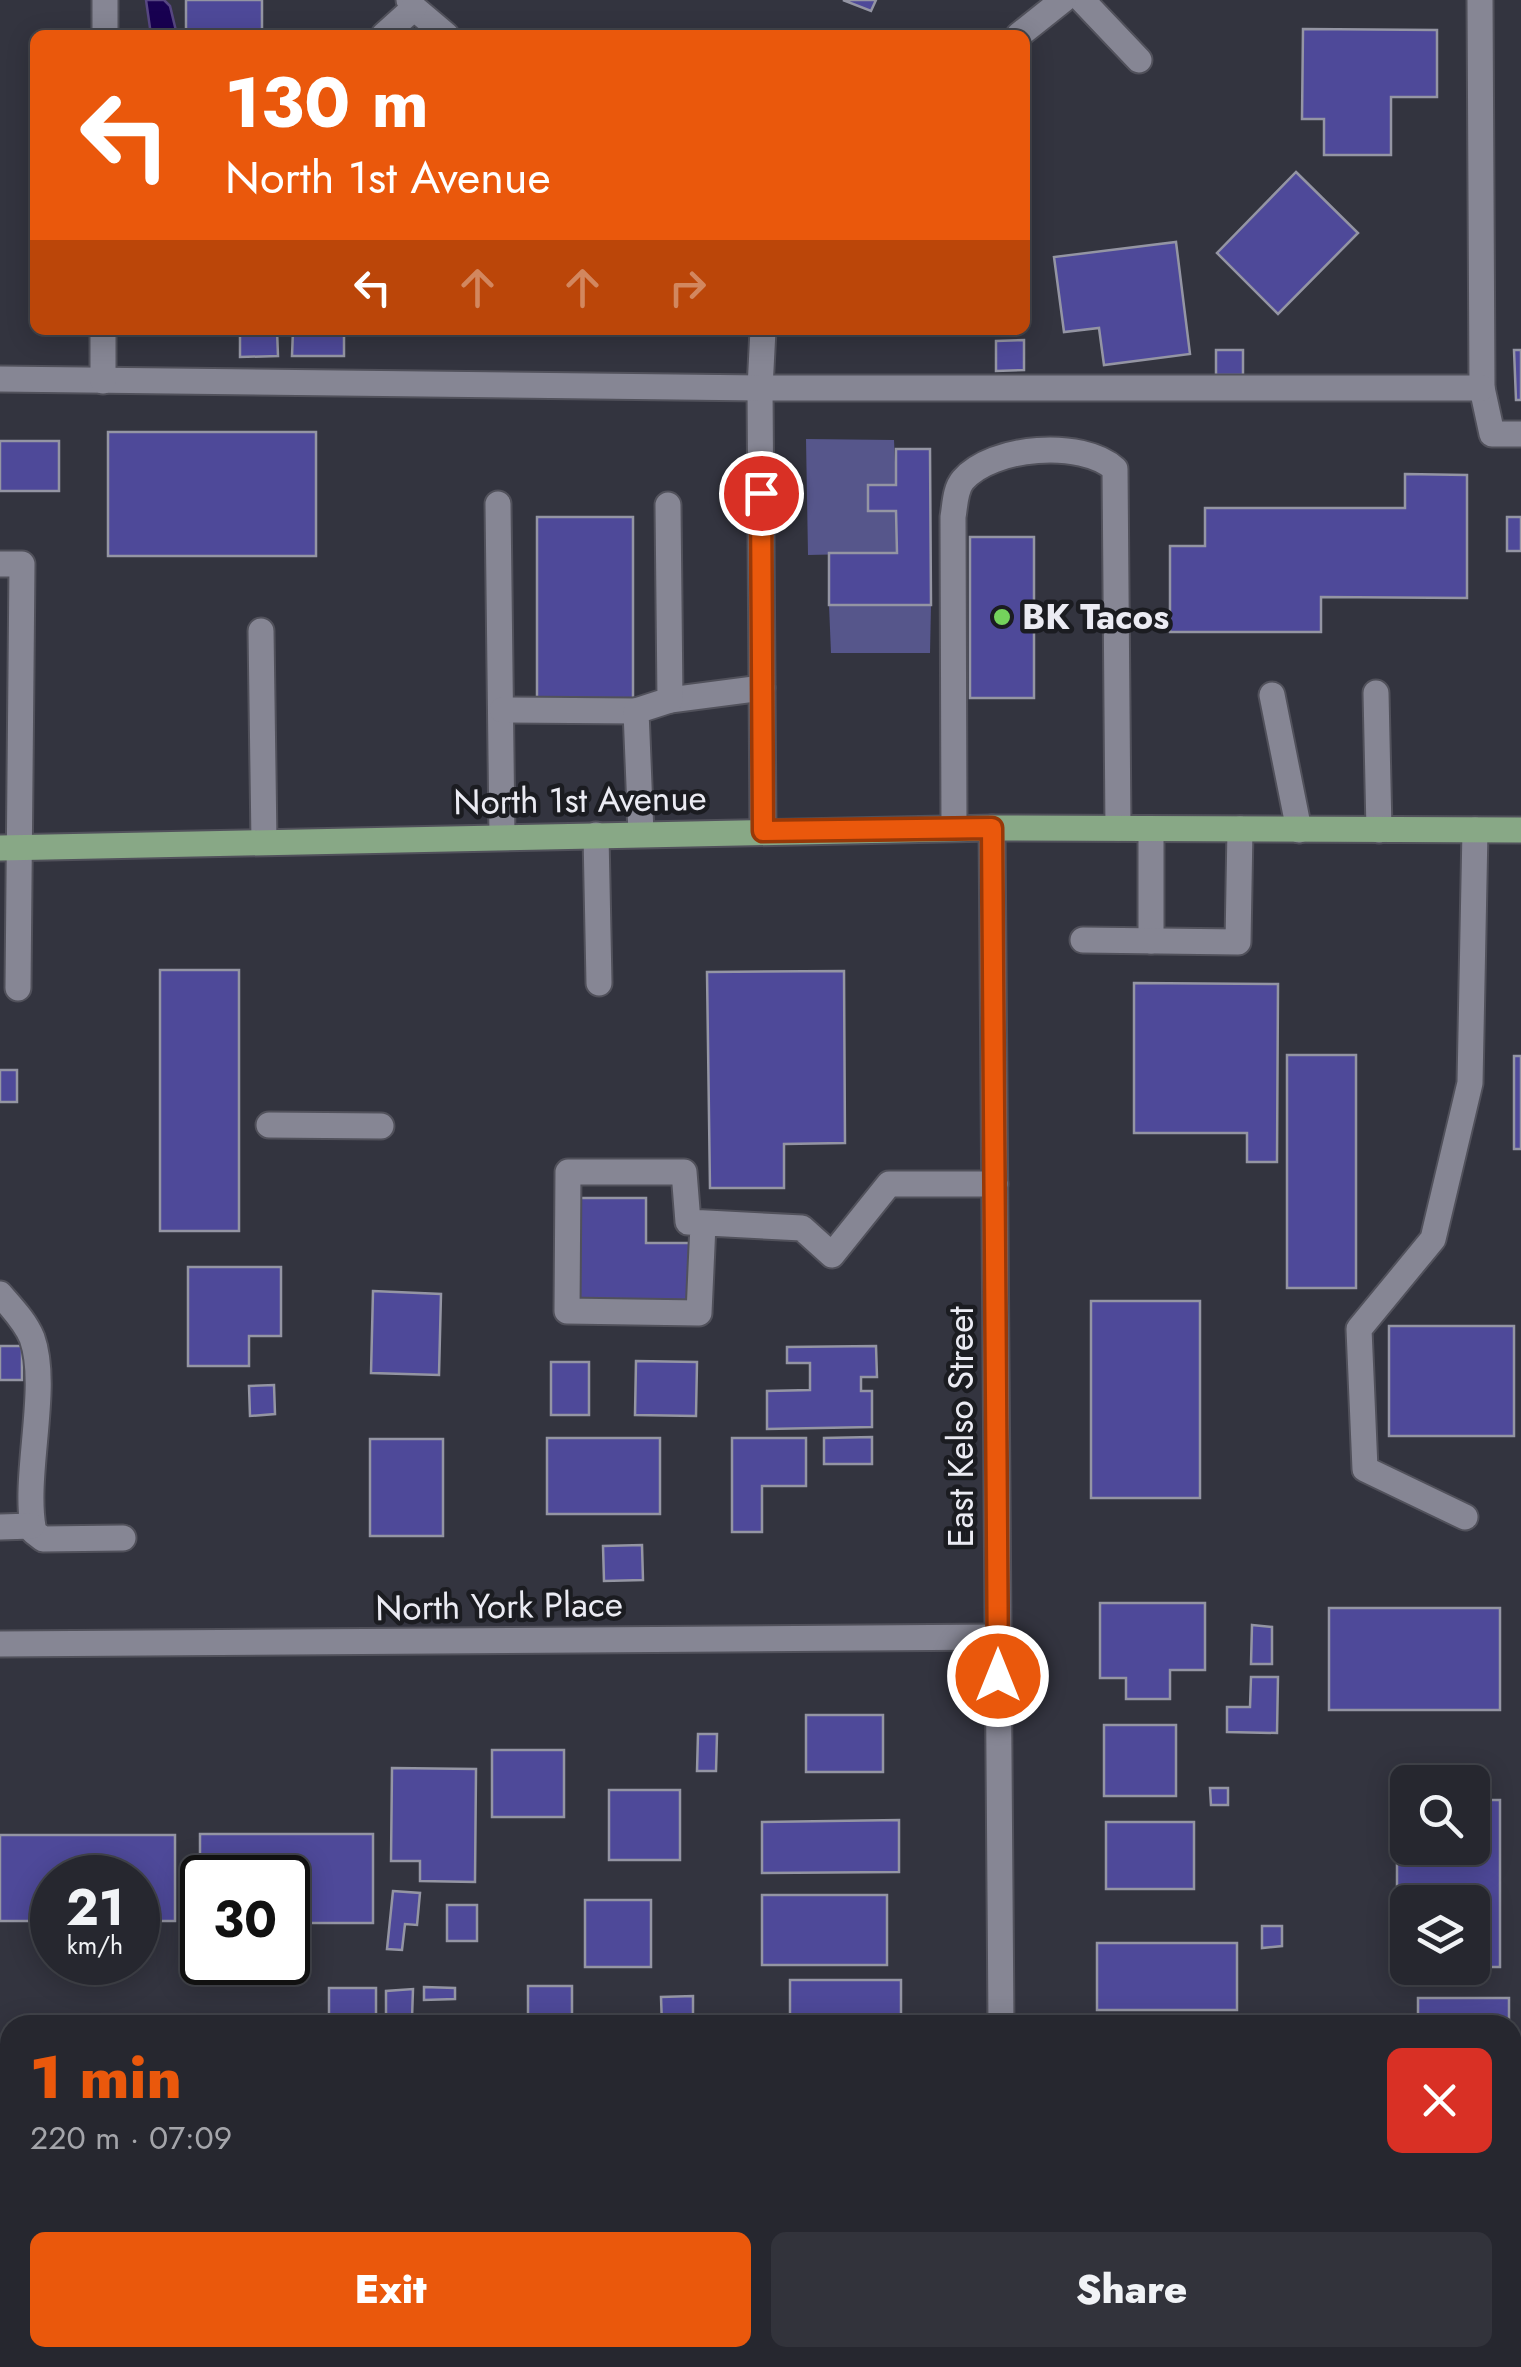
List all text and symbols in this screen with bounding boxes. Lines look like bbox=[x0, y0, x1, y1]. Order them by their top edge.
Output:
text: 130 m bbox=[225, 52, 429, 153]
icon: left bbox=[60, 70, 190, 200]
text: North 1st Avenue bbox=[225, 145, 551, 210]
icon: left bbox=[345, 260, 400, 315]
icon: ahead bbox=[450, 260, 505, 315]
icon: ahead bbox=[555, 260, 610, 315]
icon: right bbox=[660, 260, 715, 315]
pin bbox=[719, 451, 804, 536]
icon: arrive bbox=[734, 466, 789, 521]
place label: BK Tacos bbox=[1022, 592, 1169, 642]
marker: BK Tacos bbox=[991, 606, 1013, 628]
street label: North 1st Avenue bbox=[453, 773, 707, 827]
street label: East Kelso Street bbox=[936, 1306, 986, 1548]
street label: North York Place bbox=[375, 1579, 623, 1633]
position arrow bbox=[946, 1624, 1050, 1728]
map controls bbox=[1390, 1765, 1490, 1985]
button: search bbox=[1390, 1765, 1490, 1865]
speed limit sign: 30 bbox=[180, 1855, 310, 1985]
text: 21 bbox=[66, 1871, 124, 1944]
button: layers bbox=[1390, 1885, 1490, 1985]
text: km/h bbox=[67, 1927, 123, 1963]
text: 1 min bbox=[30, 2034, 182, 2121]
button: close bbox=[1387, 2048, 1492, 2153]
text: 220 m · 07:09 bbox=[30, 2115, 232, 2161]
button: Exit bbox=[30, 2232, 751, 2347]
button: Share bbox=[771, 2232, 1492, 2347]

